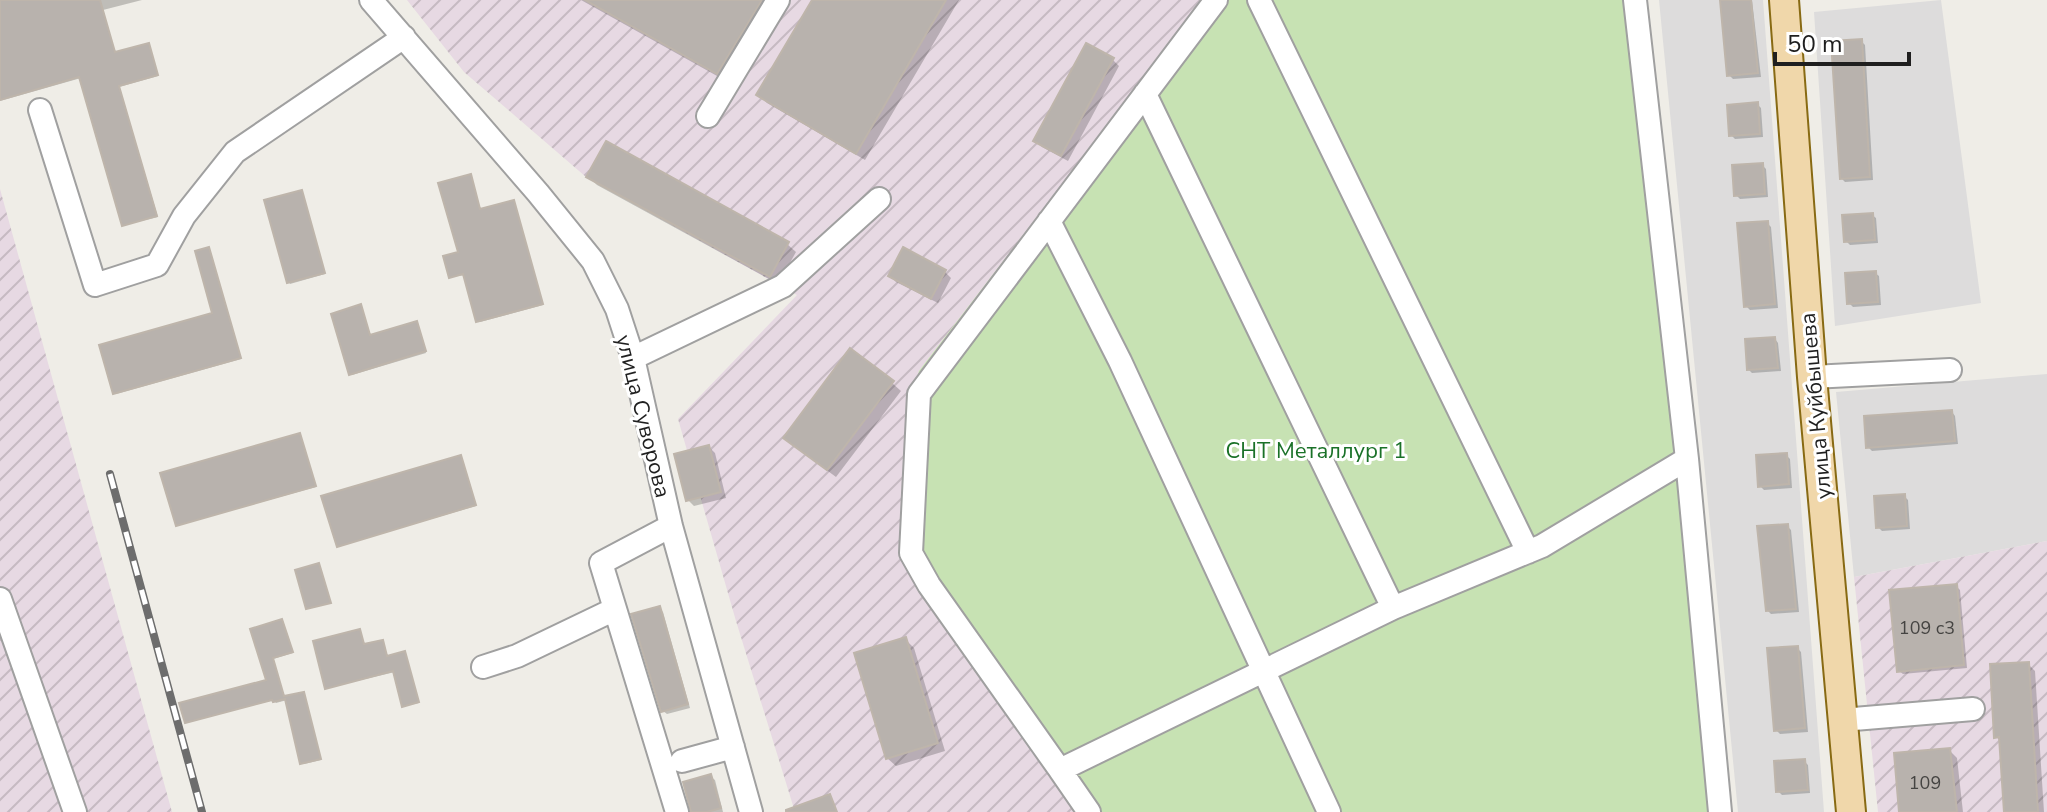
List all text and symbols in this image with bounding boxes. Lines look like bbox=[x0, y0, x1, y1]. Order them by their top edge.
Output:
scale bar bbox=[1775, 16, 1909, 66]
text: 50 m bbox=[1787, 28, 1843, 60]
street label: улица Куйбышева bbox=[1793, 312, 1839, 500]
street label: улица Суворова bbox=[608, 332, 678, 501]
park label: СНТ Металлург 1 bbox=[1225, 436, 1407, 466]
house number: 109 с3 bbox=[1899, 616, 1955, 640]
house number: 109 bbox=[1909, 771, 1941, 795]

